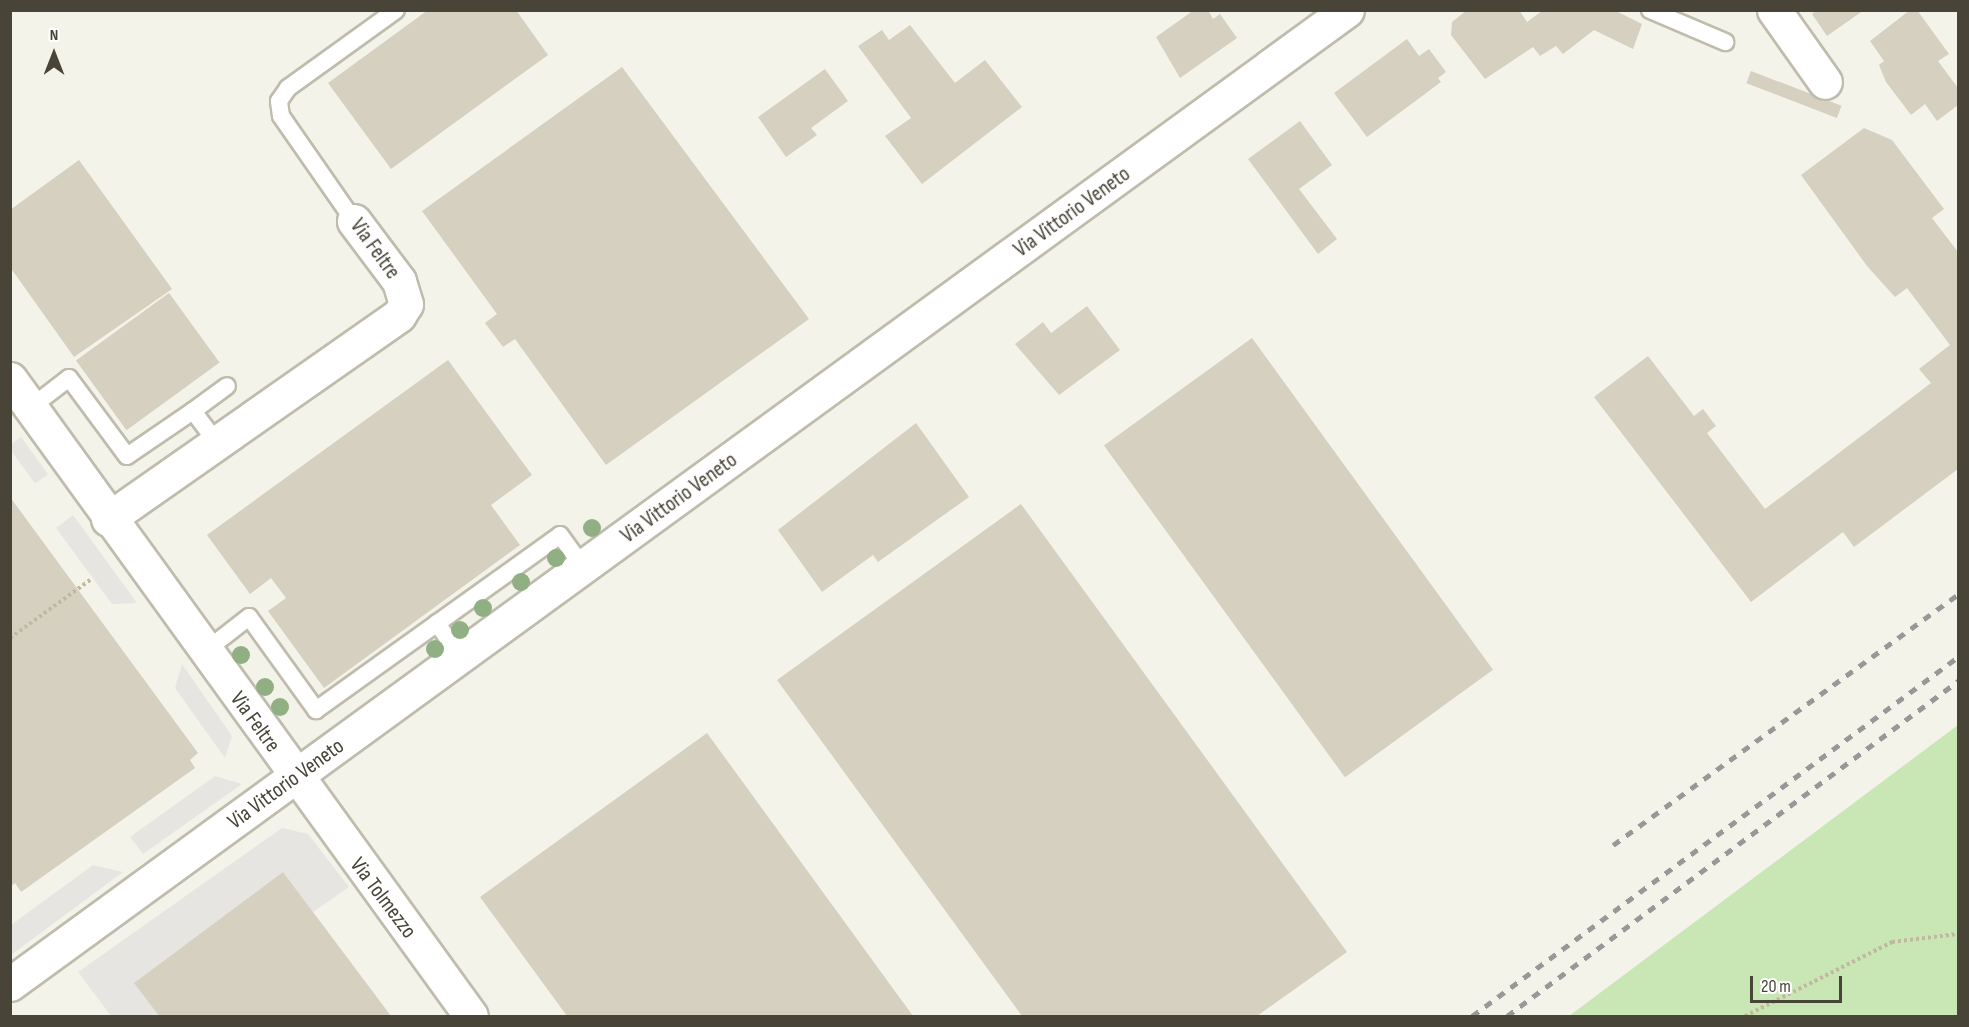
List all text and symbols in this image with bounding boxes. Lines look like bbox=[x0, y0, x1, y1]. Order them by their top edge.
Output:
north arrow bbox=[24, 24, 84, 84]
text: N bbox=[50, 26, 58, 45]
street label: Via Vittorio Veneto bbox=[1009, 161, 1135, 263]
street label: Via Feltre bbox=[344, 214, 406, 284]
street label: Via Vittorio Veneto bbox=[616, 447, 742, 549]
street label: Via Feltre bbox=[224, 687, 286, 757]
street label: Via Vittorio Veneto bbox=[223, 733, 349, 835]
street label: Via Tolmezzo bbox=[344, 852, 422, 944]
scale bar bbox=[1753, 964, 1844, 1002]
text: 20 m bbox=[1761, 976, 1791, 997]

